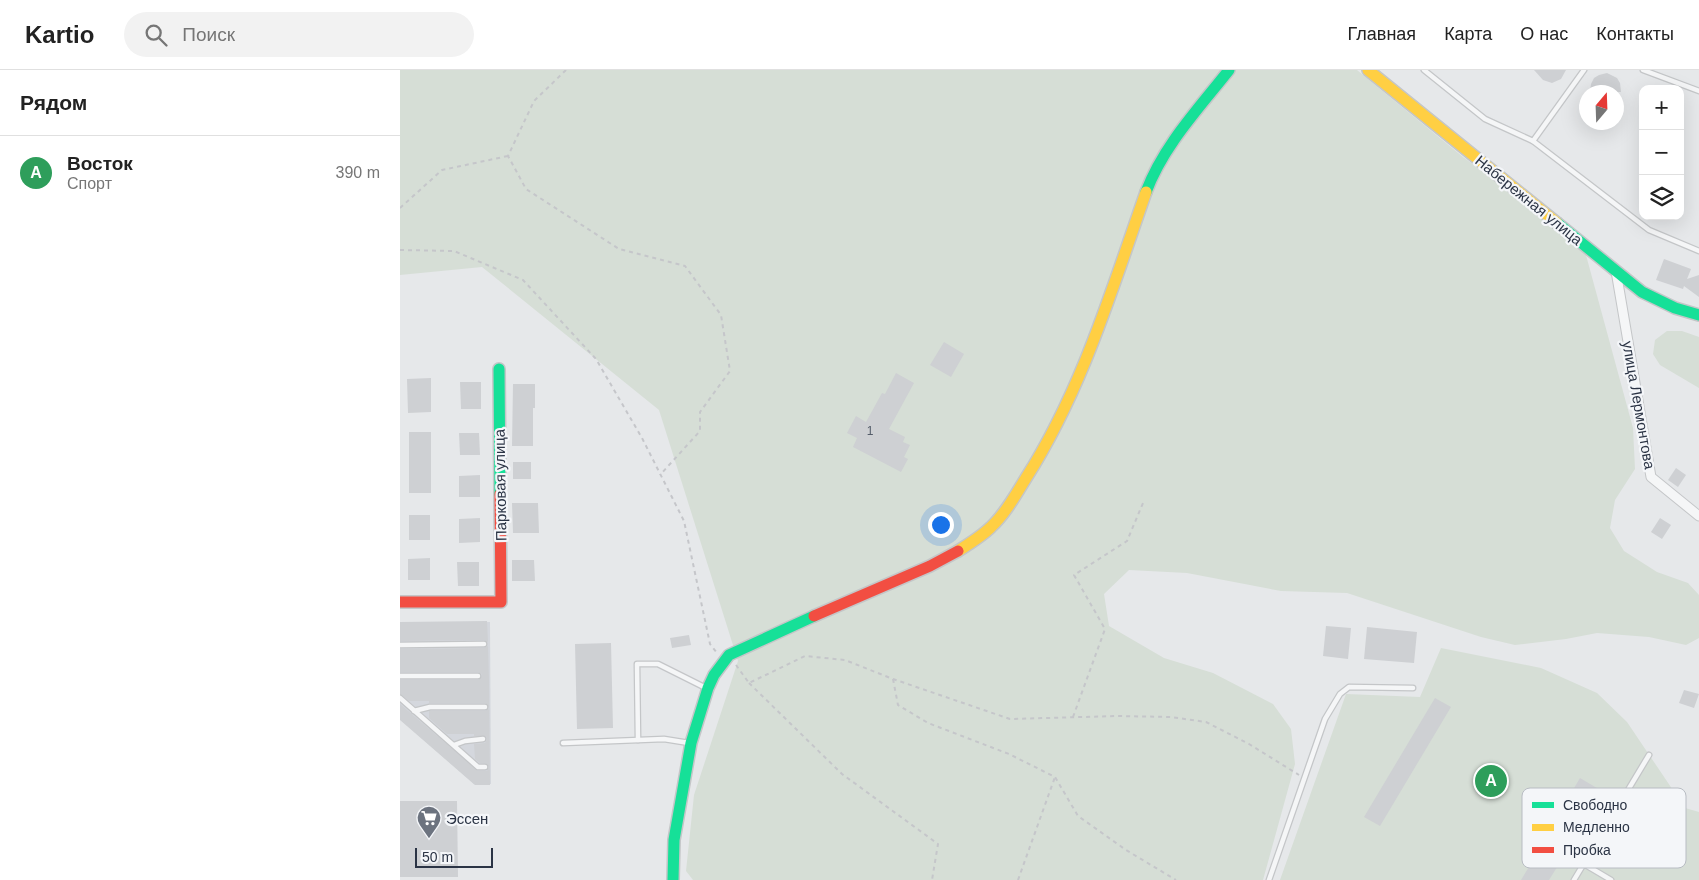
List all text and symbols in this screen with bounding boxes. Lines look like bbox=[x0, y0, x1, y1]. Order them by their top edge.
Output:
search box bbox=[124, 12, 474, 57]
text: Kartio bbox=[25, 21, 94, 48]
icon: search bbox=[142, 21, 170, 49]
text: Поиск bbox=[182, 24, 235, 45]
text: Главная bbox=[1348, 24, 1416, 44]
text: Карта bbox=[1444, 24, 1492, 44]
text: О нас bbox=[1520, 24, 1568, 44]
text: Контакты bbox=[1596, 24, 1674, 44]
north arrow bbox=[1579, 85, 1624, 130]
map controls bbox=[1639, 85, 1684, 220]
button: + bbox=[1639, 85, 1684, 130]
text: Рядом bbox=[20, 91, 87, 114]
button: − bbox=[1639, 130, 1684, 175]
street label: Набережная улица bbox=[1472, 152, 1586, 249]
text: Восток bbox=[67, 153, 133, 174]
text: A bbox=[30, 164, 42, 181]
text: 390 m bbox=[336, 164, 380, 181]
text: Спорт bbox=[67, 175, 112, 192]
button: layers bbox=[1639, 175, 1684, 220]
street label: улица Лермонтова bbox=[1619, 339, 1659, 471]
house number: 1 bbox=[867, 424, 874, 438]
street label: Парковая улица bbox=[491, 428, 509, 541]
your location bbox=[928, 512, 954, 538]
pin: A bbox=[1475, 762, 1507, 800]
legend bbox=[1522, 788, 1686, 868]
text: Свободно bbox=[1563, 797, 1628, 813]
supermarket icon: Эссен bbox=[416, 805, 442, 839]
place label: Эссен bbox=[446, 810, 488, 827]
text: Медленно bbox=[1563, 819, 1630, 835]
text: Пробка bbox=[1563, 842, 1611, 858]
scale bar bbox=[415, 845, 492, 868]
text: 50 m bbox=[422, 849, 453, 865]

